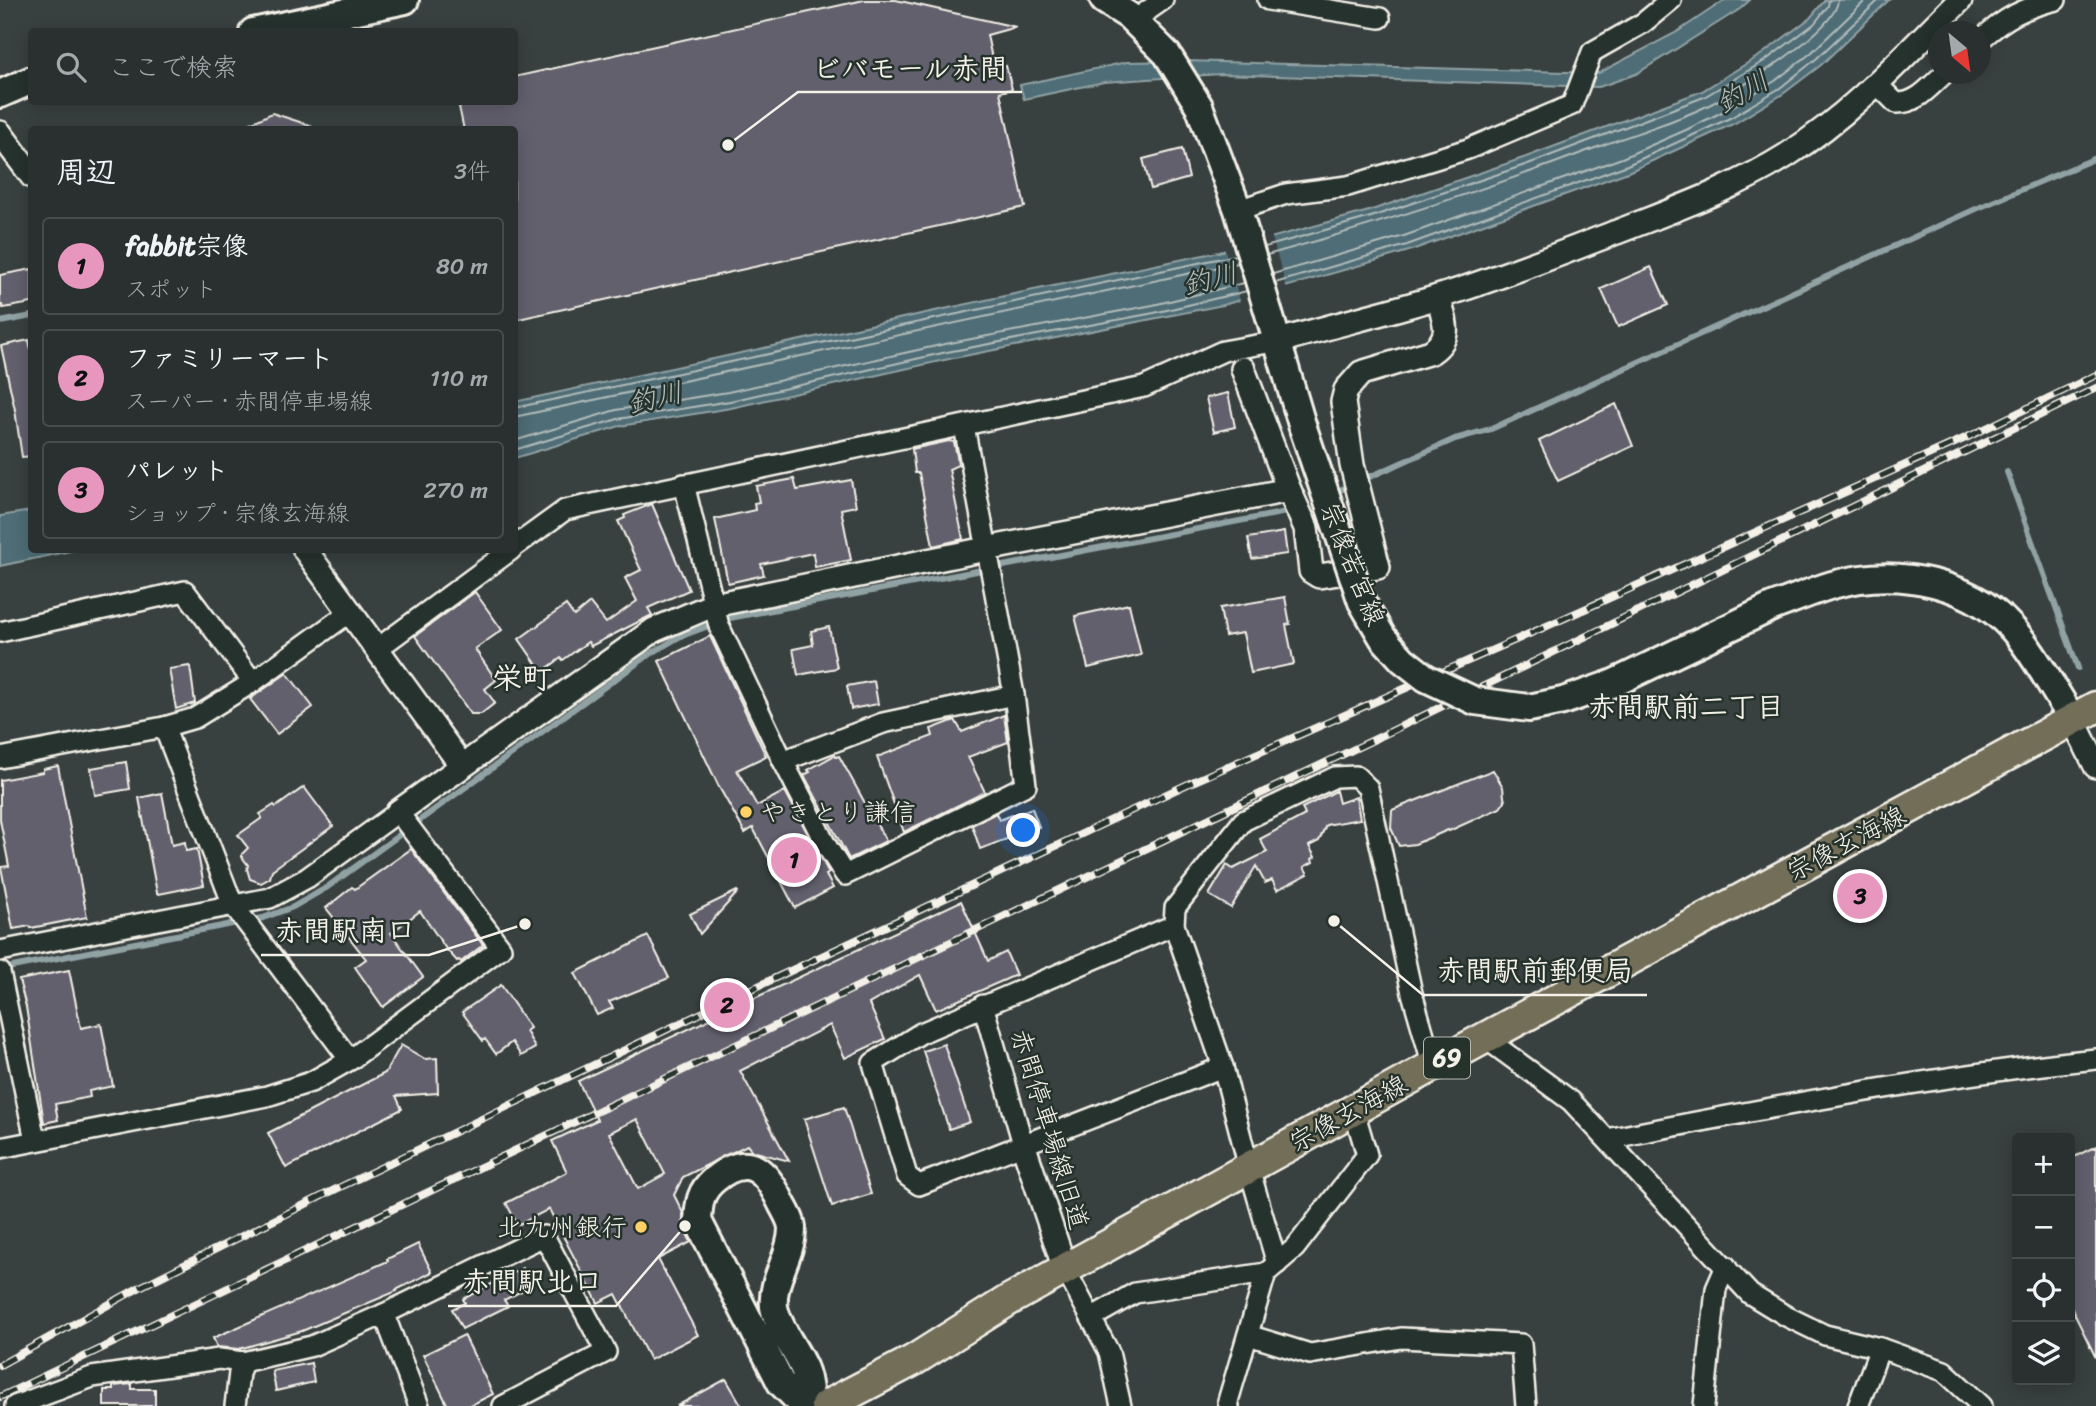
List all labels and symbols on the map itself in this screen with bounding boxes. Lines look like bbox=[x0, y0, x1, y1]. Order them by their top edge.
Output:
north arrow bbox=[1928, 21, 1991, 84]
callout: ビバモール赤間 bbox=[798, 43, 1022, 92]
text: ビバモール赤間 bbox=[813, 44, 1007, 93]
water label: 釣川 bbox=[1706, 56, 1779, 127]
water label: 釣川 bbox=[1177, 248, 1243, 309]
water label: 釣川 bbox=[622, 367, 688, 428]
street label: 宗像若宮線 bbox=[1307, 495, 1399, 633]
district label: 栄町 bbox=[492, 651, 552, 705]
district label: 赤間駅前二丁目 bbox=[1588, 682, 1784, 731]
place label: やきとり謙信 bbox=[760, 789, 916, 835]
street label: 宗像玄海線 bbox=[1778, 792, 1914, 894]
marker: やきとり謙信 bbox=[738, 804, 754, 820]
your location bbox=[1006, 813, 1040, 847]
pin: 1 bbox=[771, 834, 817, 886]
pin: 3 bbox=[1837, 870, 1883, 922]
callout: 赤間駅南口 bbox=[261, 906, 429, 955]
text: 赤間駅南口 bbox=[275, 906, 415, 955]
callout: 赤間駅前郵便局 bbox=[1423, 946, 1647, 995]
text: 赤間駅前郵便局 bbox=[1437, 946, 1633, 995]
pin: 2 bbox=[704, 979, 750, 1031]
street label: 赤間停車場線旧道 bbox=[998, 1023, 1102, 1235]
road number: 69 bbox=[1424, 1038, 1470, 1078]
street label: 宗像玄海線 bbox=[1280, 1061, 1416, 1165]
place label: 北九州銀行 bbox=[497, 1204, 627, 1250]
marker: 北九州銀行 bbox=[633, 1219, 649, 1235]
callout: 赤間駅北口 bbox=[448, 1257, 616, 1306]
text: 赤間駅北口 bbox=[462, 1257, 602, 1306]

